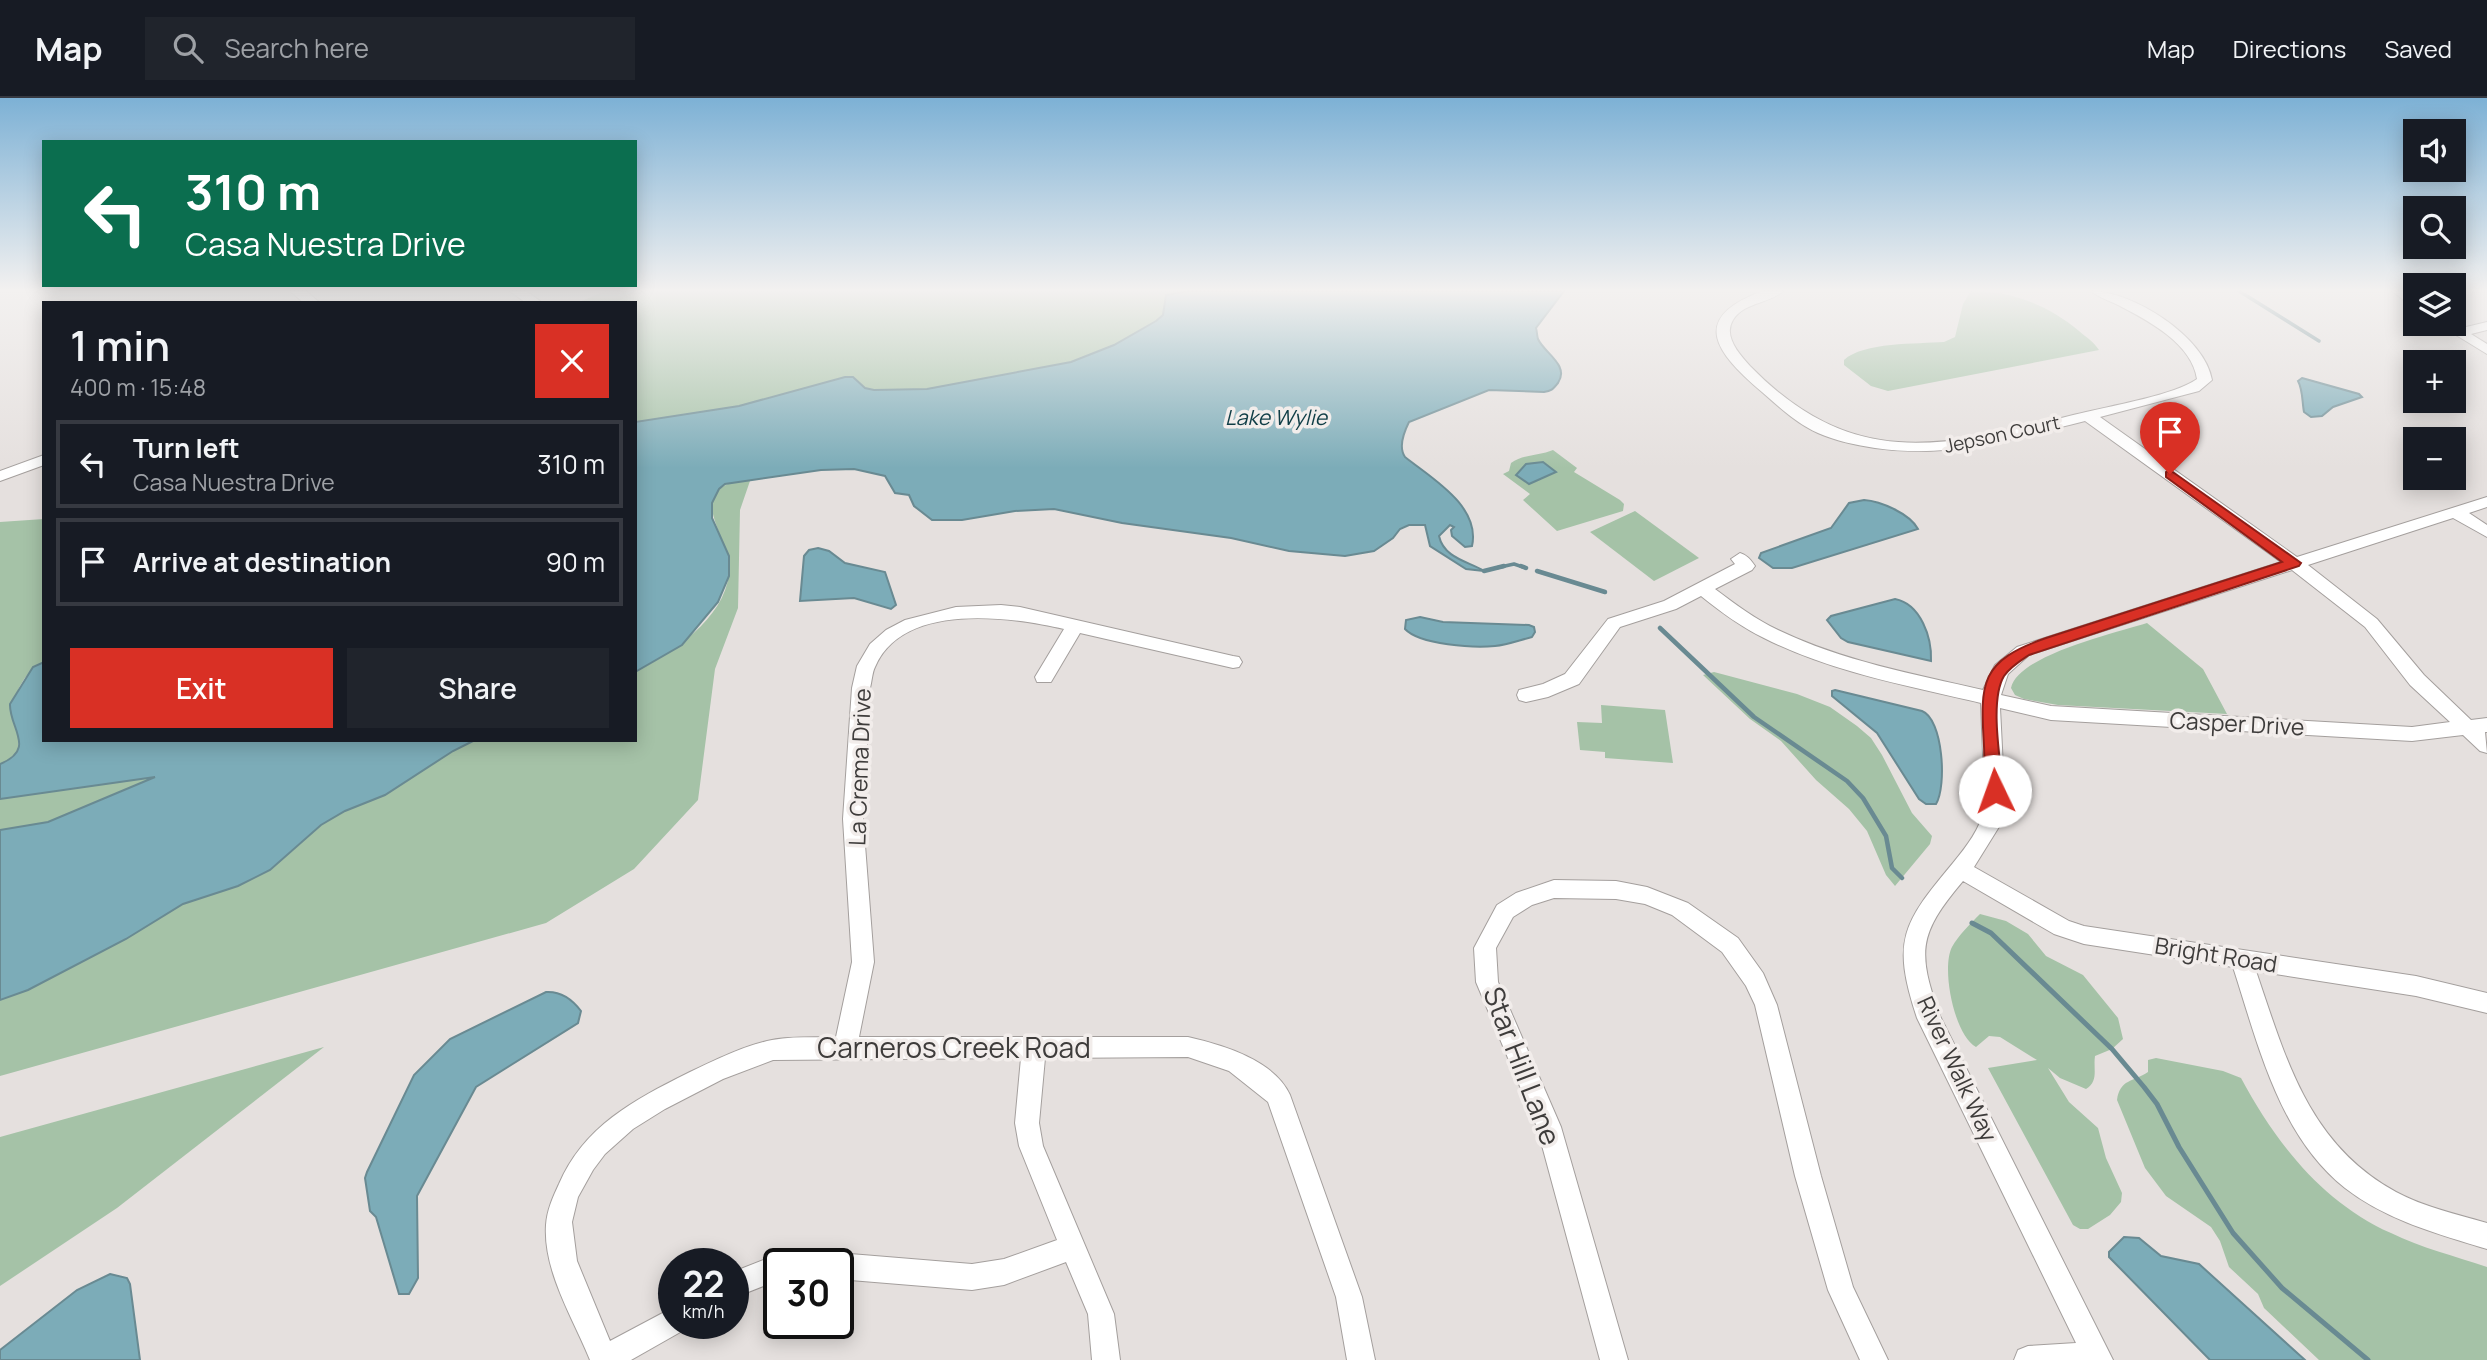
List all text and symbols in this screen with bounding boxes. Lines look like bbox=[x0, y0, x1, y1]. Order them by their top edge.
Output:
search box bbox=[145, 17, 635, 80]
text: Map bbox=[35, 26, 103, 71]
icon: search bbox=[169, 29, 207, 67]
text: Search here bbox=[225, 30, 369, 66]
text: Map bbox=[2147, 32, 2195, 65]
text: Directions bbox=[2233, 32, 2346, 65]
text: Saved bbox=[2384, 32, 2452, 65]
map controls bbox=[2403, 119, 2466, 490]
button: sound bbox=[2403, 119, 2466, 182]
text: 310 m bbox=[185, 158, 321, 225]
icon: left bbox=[70, 168, 161, 259]
button: search bbox=[2403, 196, 2466, 259]
text: Casa Nuestra Drive bbox=[185, 222, 466, 266]
button: layers bbox=[2403, 273, 2466, 336]
text: 1 min bbox=[70, 316, 170, 374]
button: close bbox=[535, 324, 609, 398]
button: + bbox=[2403, 350, 2466, 413]
text: 400 m · 15:48 bbox=[70, 371, 206, 403]
pin bbox=[2140, 402, 2200, 474]
water label: Lake Wylie bbox=[1225, 403, 1329, 431]
street label: Jepson Court bbox=[1942, 409, 2062, 459]
icon: arrive bbox=[2151, 413, 2189, 451]
button: − bbox=[2403, 427, 2466, 490]
text: Turn left bbox=[133, 430, 240, 466]
icon: left bbox=[74, 445, 112, 483]
text: 310 m bbox=[537, 446, 605, 482]
text: Casa Nuestra Drive bbox=[133, 466, 335, 498]
icon: arrive bbox=[74, 543, 112, 581]
text: Arrive at destination bbox=[133, 544, 391, 580]
text: 90 m bbox=[546, 544, 605, 580]
button: Exit bbox=[70, 648, 333, 728]
button: Share bbox=[347, 648, 609, 728]
street label: La Crema Drive bbox=[840, 688, 878, 846]
street label: Casper Drive bbox=[2169, 703, 2305, 743]
position arrow bbox=[1958, 754, 2032, 828]
street label: Bright Road bbox=[2153, 929, 2280, 979]
street label: Star Hill Lane bbox=[1475, 981, 1571, 1150]
street label: River Walk Way bbox=[1910, 991, 2006, 1146]
street label: Carneros Creek Road bbox=[817, 1028, 1091, 1066]
speed limit sign: 30 bbox=[763, 1248, 854, 1339]
text: 22 bbox=[683, 1260, 724, 1308]
text: km/h bbox=[683, 1299, 724, 1323]

